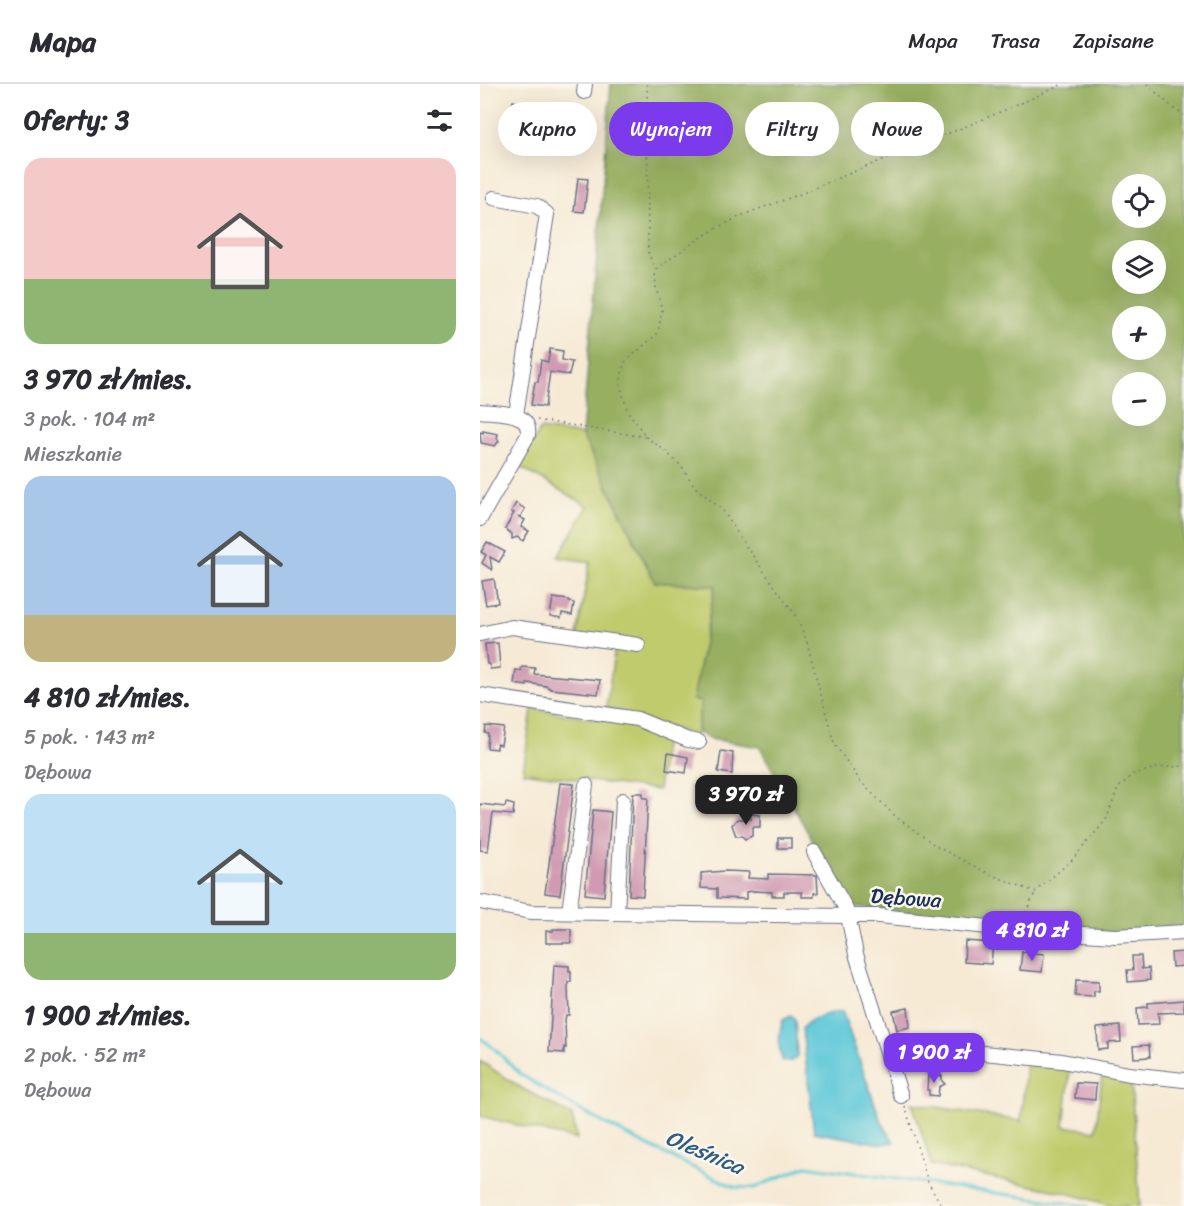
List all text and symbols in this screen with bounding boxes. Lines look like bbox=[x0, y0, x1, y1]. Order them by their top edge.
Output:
text: Mapa bbox=[30, 17, 96, 66]
text: Mapa bbox=[908, 22, 958, 60]
text: Trasa bbox=[991, 22, 1040, 60]
text: Zapisane bbox=[1073, 22, 1154, 60]
text: Oferty: 3 bbox=[24, 97, 129, 143]
chip: Kupno bbox=[498, 102, 597, 156]
chip: Wynajem bbox=[609, 102, 733, 156]
chip: Filtry bbox=[745, 102, 839, 156]
chip: Nowe bbox=[851, 102, 944, 156]
icon: filters bbox=[423, 104, 456, 137]
map controls bbox=[1112, 174, 1166, 426]
button: locate bbox=[1112, 174, 1166, 228]
icon: home bbox=[186, 197, 294, 305]
button: layers bbox=[1112, 240, 1166, 294]
button: + bbox=[1112, 306, 1166, 360]
text: 3 970 zł/mies. bbox=[24, 356, 193, 402]
button: − bbox=[1112, 372, 1166, 426]
text: 3 pok. · 104 m² bbox=[24, 402, 155, 437]
text: Mieszkanie bbox=[24, 437, 122, 472]
icon: home bbox=[186, 515, 294, 623]
text: 4 810 zł/mies. bbox=[24, 674, 191, 720]
text: 5 pok. · 143 m² bbox=[24, 720, 155, 755]
text: Dębowa bbox=[24, 755, 91, 790]
pin: 3 970 zł bbox=[684, 775, 808, 826]
text: 3 970 zł bbox=[709, 777, 783, 812]
icon: home bbox=[186, 833, 294, 941]
street label: Dębowa bbox=[869, 877, 943, 919]
pin: 4 810 zł bbox=[970, 911, 1094, 962]
text: 4 810 zł bbox=[996, 913, 1068, 948]
text: 1 900 zł/mies. bbox=[24, 992, 192, 1038]
pin: 1 900 zł bbox=[872, 1033, 996, 1084]
text: 1 900 zł bbox=[898, 1035, 970, 1070]
text: 2 pok. · 52 m² bbox=[24, 1038, 146, 1073]
text: Dębowa bbox=[24, 1073, 91, 1108]
water label: Oleśnica bbox=[660, 1118, 752, 1187]

